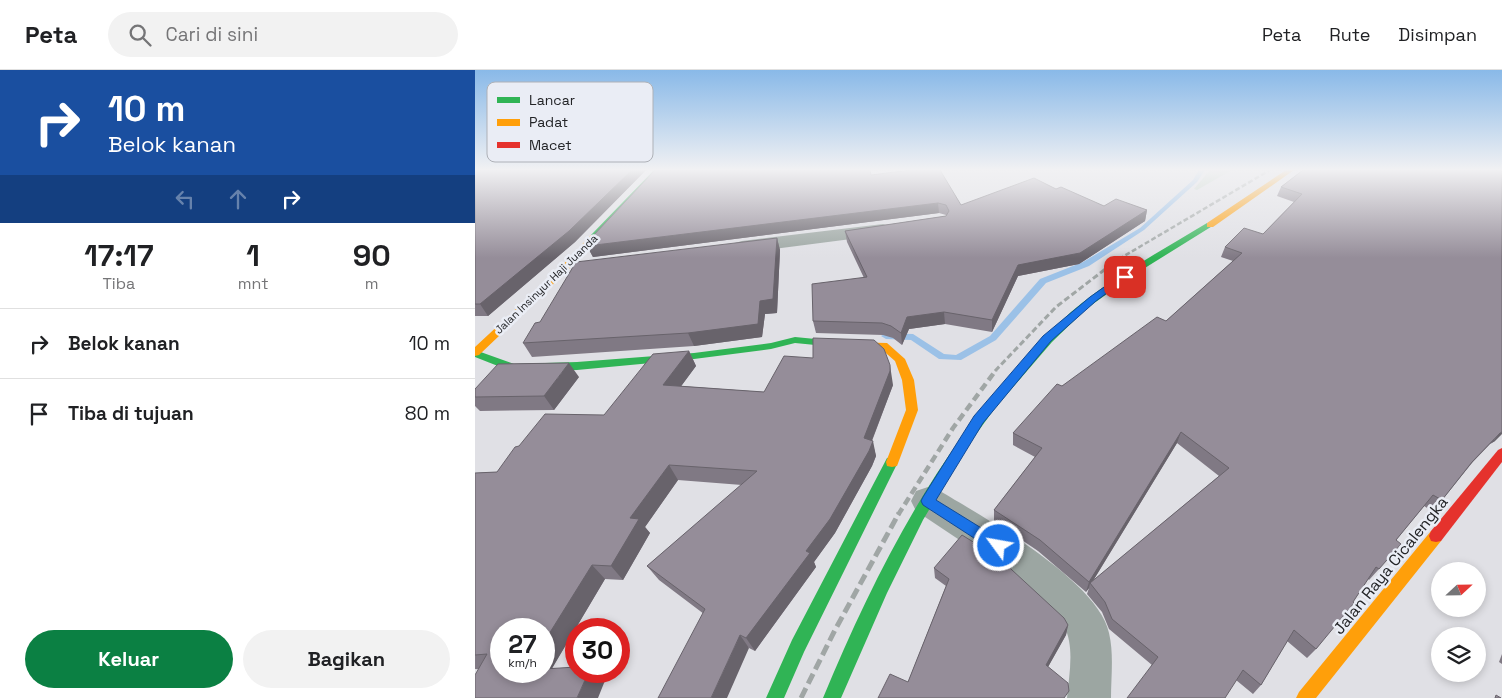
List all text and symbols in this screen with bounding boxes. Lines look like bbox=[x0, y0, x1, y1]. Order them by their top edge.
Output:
search box bbox=[108, 12, 458, 57]
text: Peta bbox=[25, 19, 78, 50]
icon: search bbox=[126, 21, 154, 49]
text: Cari di sini bbox=[166, 22, 258, 47]
text: Peta bbox=[1262, 23, 1301, 46]
text: Rute bbox=[1329, 23, 1370, 46]
text: Disimpan bbox=[1398, 23, 1477, 46]
legend bbox=[487, 82, 653, 162]
text: 10 m bbox=[108, 87, 185, 131]
icon: right bbox=[25, 90, 90, 155]
text: Lancar bbox=[529, 91, 575, 109]
text: Padat bbox=[529, 113, 568, 131]
text: Belok kanan bbox=[108, 130, 236, 158]
text: Macet bbox=[529, 136, 572, 154]
icon: left bbox=[171, 185, 199, 213]
icon: ahead bbox=[224, 185, 252, 213]
icon: right bbox=[277, 185, 305, 213]
street label: Jalan Insinyur Haji Juanda bbox=[492, 231, 601, 337]
text: 17:17 bbox=[84, 236, 154, 275]
text: 1 bbox=[246, 236, 260, 275]
text: 90 bbox=[353, 236, 391, 275]
pin bbox=[1104, 256, 1146, 298]
icon: arrive bbox=[1111, 263, 1139, 291]
text: Tiba bbox=[103, 273, 135, 294]
text: mnt bbox=[238, 273, 269, 294]
text: m bbox=[365, 273, 379, 294]
icon: right bbox=[25, 330, 53, 358]
text: Belok kanan bbox=[68, 331, 180, 356]
text: 10 m bbox=[409, 331, 450, 356]
icon: arrive bbox=[25, 400, 53, 428]
text: Tiba di tujuan bbox=[68, 401, 194, 426]
text: 80 m bbox=[405, 401, 450, 426]
street label: Jalan Raya Cicalengka bbox=[1328, 492, 1453, 639]
position arrow bbox=[972, 519, 1024, 571]
north arrow bbox=[1431, 562, 1486, 618]
map controls bbox=[1431, 562, 1486, 682]
speed limit sign: 30 bbox=[565, 618, 630, 683]
button: layers bbox=[1431, 627, 1486, 682]
text: 27 bbox=[508, 628, 537, 660]
button: Keluar bbox=[25, 630, 233, 688]
button: Bagikan bbox=[243, 630, 450, 688]
text: km/h bbox=[508, 655, 537, 671]

